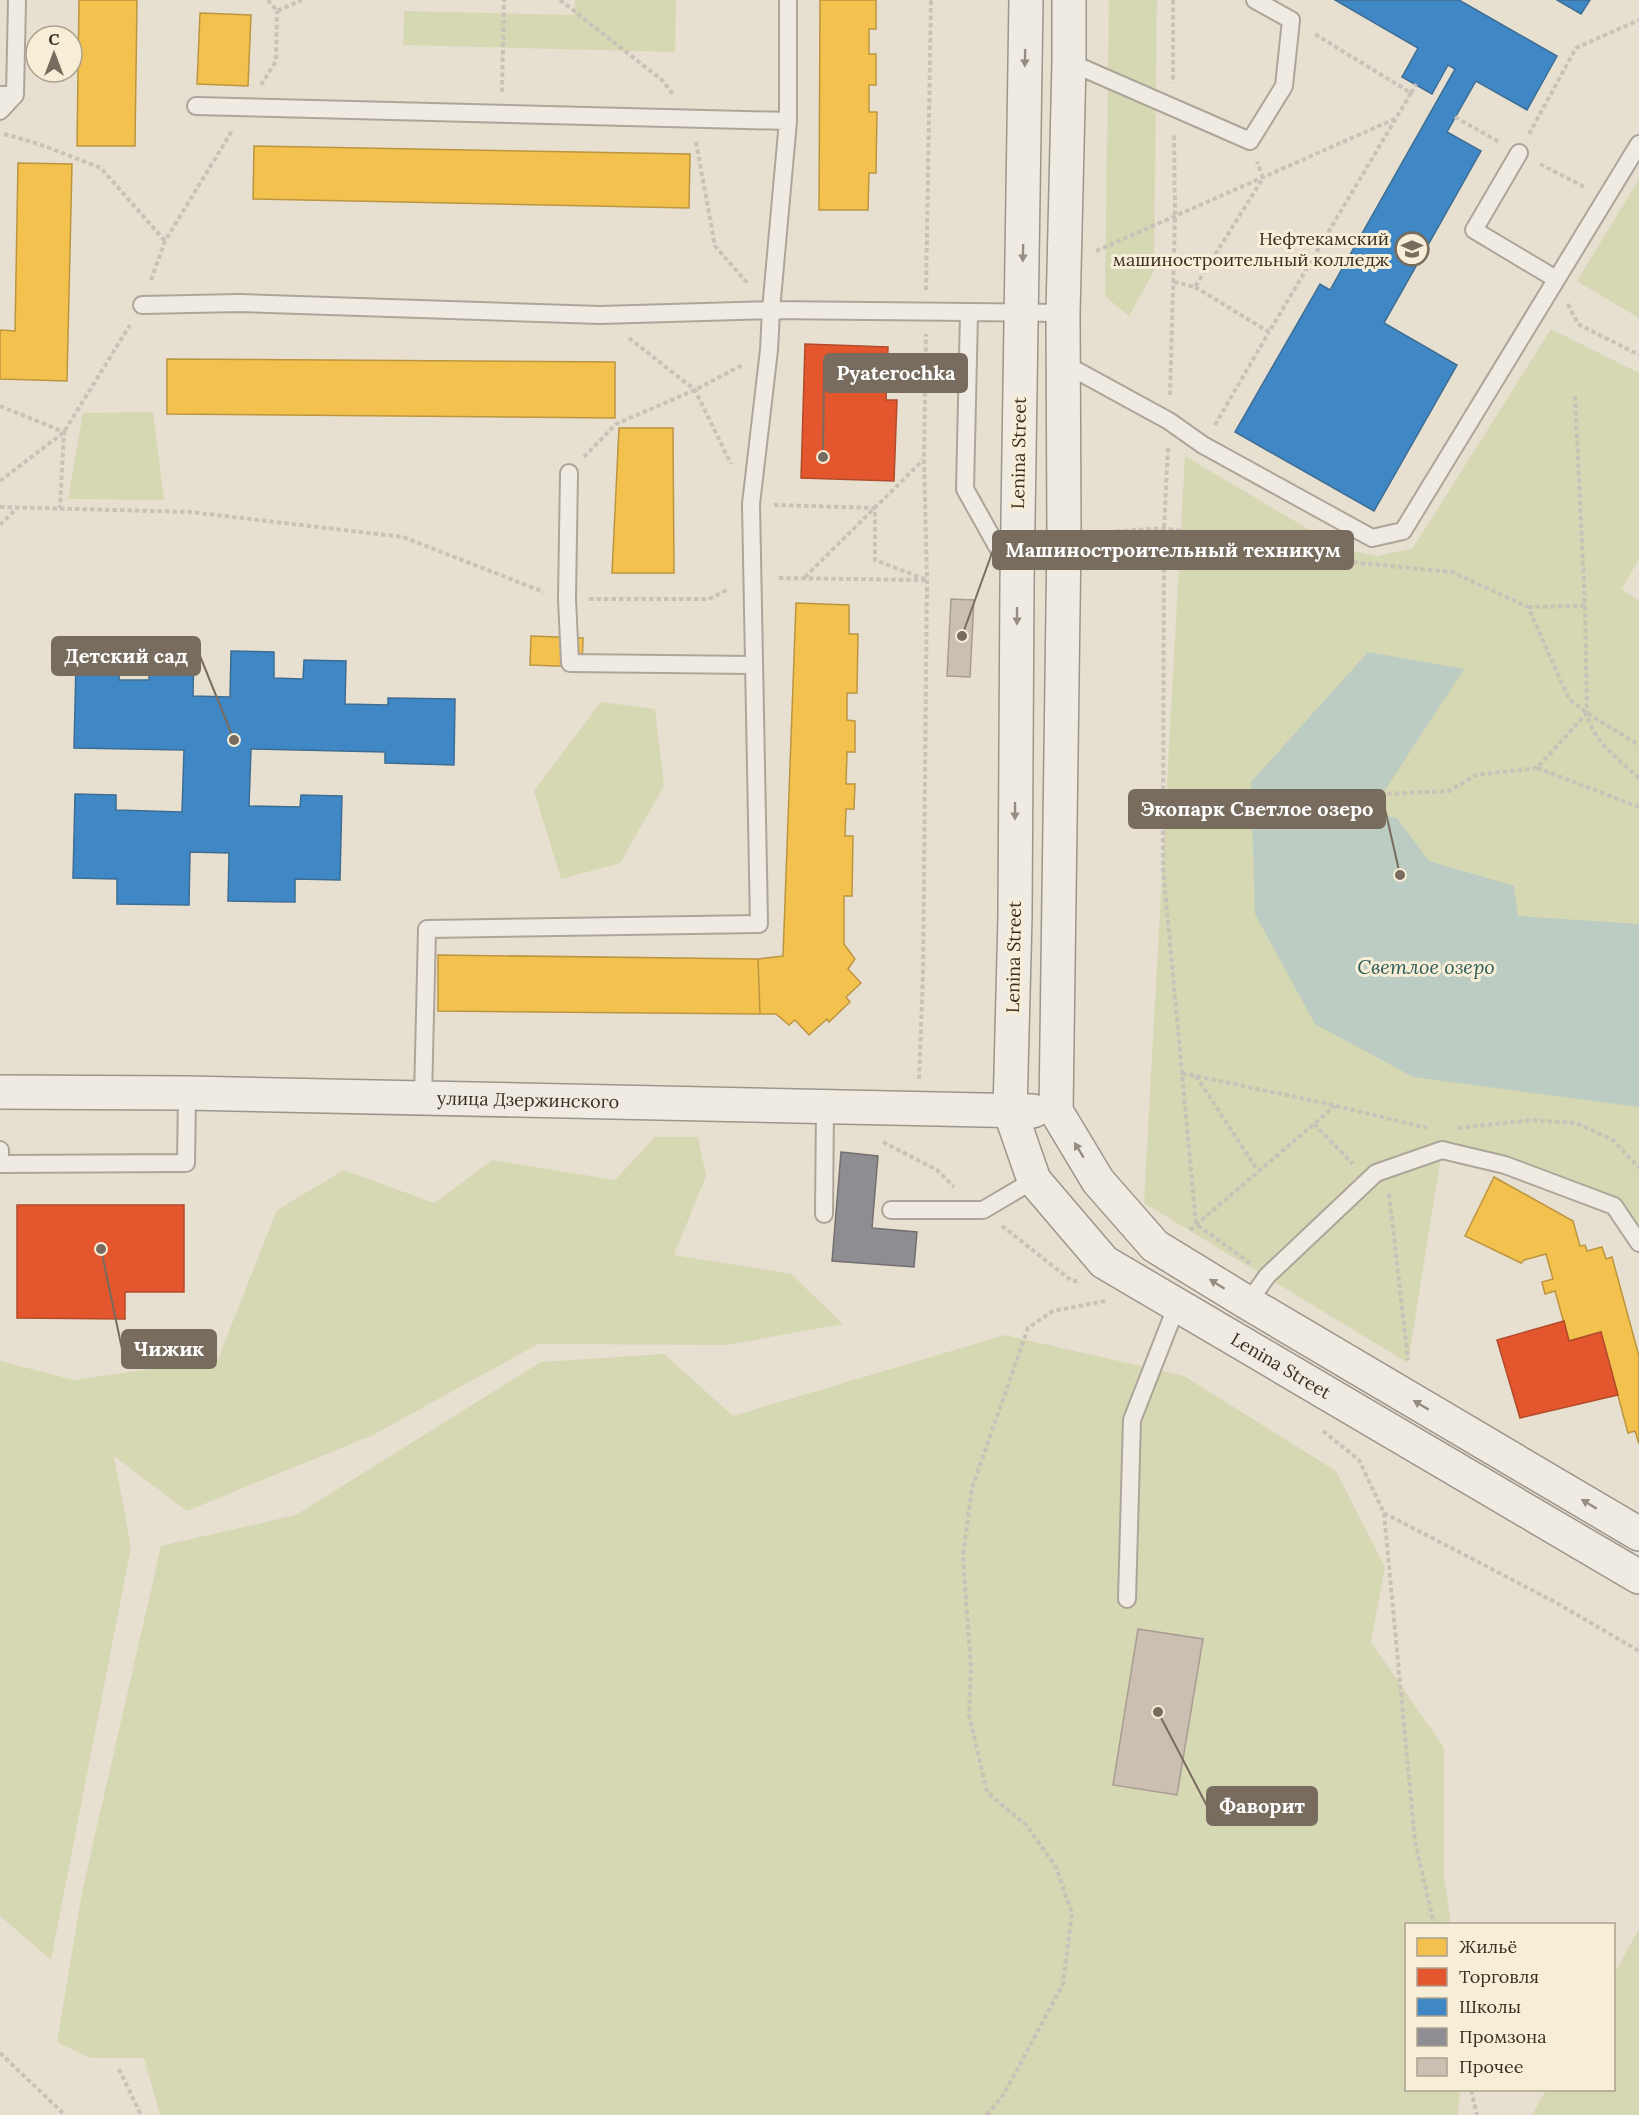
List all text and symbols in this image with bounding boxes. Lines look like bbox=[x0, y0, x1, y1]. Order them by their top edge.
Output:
north arrow bbox=[24, 24, 84, 84]
text: С bbox=[48, 29, 60, 49]
one-way arrow bbox=[1020, 49, 1030, 68]
place label: Нефтекамский машиностроительный колледж bbox=[1113, 227, 1389, 271]
school or university icon: Нефтекамский машиностроительный колледж bbox=[1394, 231, 1430, 267]
one-way arrow bbox=[1018, 244, 1027, 263]
callout: Pyaterochka bbox=[824, 354, 967, 392]
text: Pyaterochka bbox=[837, 360, 956, 385]
street label: Lenina Street bbox=[1006, 397, 1031, 509]
callout: Машиностроительный техникум bbox=[993, 531, 1353, 569]
text: Машиностроительный техникум bbox=[1005, 537, 1341, 562]
one-way arrow bbox=[1012, 607, 1022, 626]
callout: Детский сад bbox=[52, 637, 200, 675]
text: Детский сад bbox=[64, 643, 188, 668]
callout: Экопарк Светлое озеро bbox=[1129, 790, 1385, 828]
text: Экопарк Светлое озеро bbox=[1141, 796, 1373, 821]
one-way arrow bbox=[1011, 802, 1020, 821]
street label: Lenina Street bbox=[1001, 901, 1026, 1013]
water label: Светлое озеро bbox=[1357, 954, 1495, 979]
street label: улица Дзержинского bbox=[437, 1086, 619, 1113]
one-way arrow bbox=[1074, 1142, 1085, 1158]
one-way arrow bbox=[1209, 1278, 1225, 1289]
street label: Lenina Street bbox=[1227, 1327, 1335, 1404]
callout: Чижик bbox=[122, 1330, 216, 1368]
text: Чижик bbox=[134, 1336, 204, 1361]
one-way arrow bbox=[1413, 1399, 1429, 1410]
one-way arrow bbox=[1580, 1499, 1597, 1509]
callout: Фаворит bbox=[1207, 1787, 1317, 1825]
text: Фаворит bbox=[1219, 1793, 1306, 1818]
legend bbox=[1405, 1923, 1615, 2091]
text: Жильё bbox=[1459, 1935, 1517, 1958]
text: Торговля bbox=[1459, 1965, 1539, 1988]
text: Школы bbox=[1459, 1995, 1521, 2018]
text: Промзона bbox=[1459, 2025, 1547, 2048]
text: Прочее bbox=[1459, 2055, 1524, 2078]

